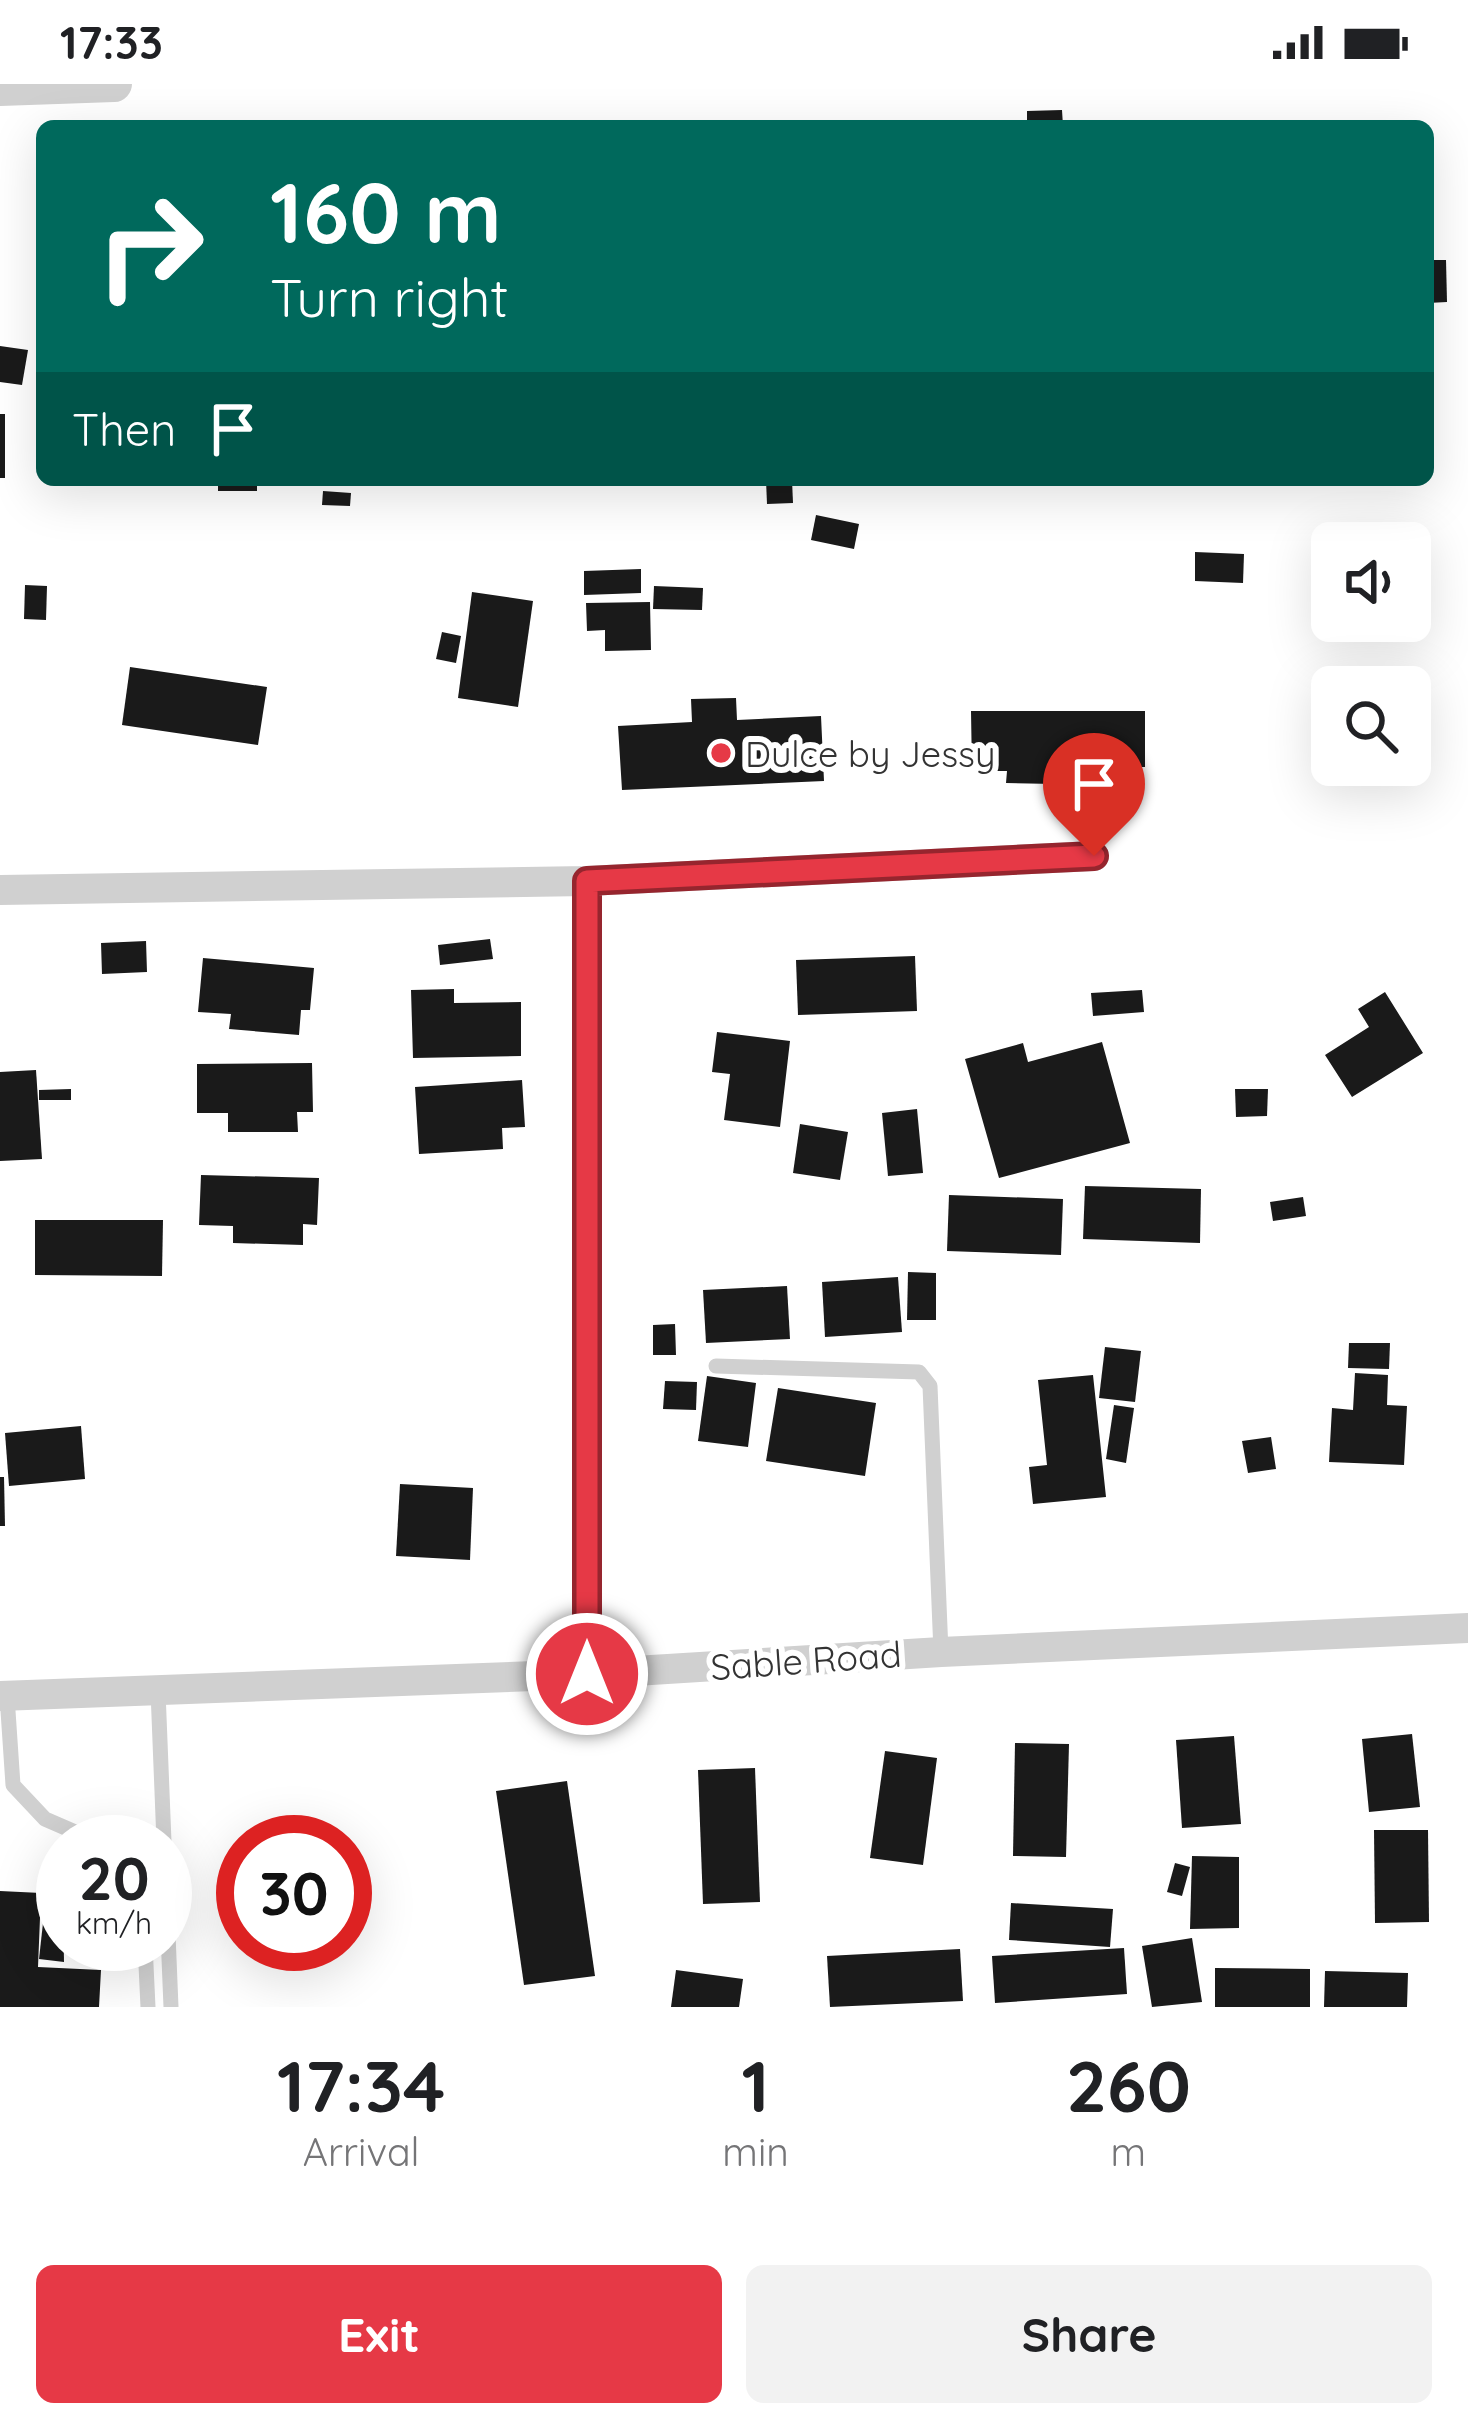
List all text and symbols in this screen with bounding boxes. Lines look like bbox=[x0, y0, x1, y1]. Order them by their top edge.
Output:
text: 17:33 bbox=[60, 14, 163, 70]
text: 160 m bbox=[270, 159, 502, 264]
icon: right bbox=[72, 168, 228, 324]
text: Turn right bbox=[270, 263, 509, 331]
icon: arrive bbox=[200, 396, 266, 462]
text: Then bbox=[72, 401, 176, 457]
map controls bbox=[1311, 522, 1431, 786]
button: sound bbox=[1311, 522, 1431, 642]
button: search bbox=[1311, 666, 1431, 786]
place label: Dulce by Jessy bbox=[745, 731, 995, 776]
pin bbox=[1043, 733, 1145, 856]
marker: Dulce by Jessy bbox=[708, 740, 734, 766]
icon: arrive bbox=[1061, 751, 1127, 817]
position arrow bbox=[524, 1611, 650, 1737]
street label: Sable Road bbox=[709, 1631, 903, 1689]
speed limit sign: 30 bbox=[216, 1815, 372, 1971]
text: 20 bbox=[79, 1840, 149, 1915]
text: km/h bbox=[76, 1904, 152, 1942]
text: 17:34 bbox=[277, 2040, 445, 2130]
text: 1 bbox=[742, 2040, 770, 2130]
text: 260 bbox=[1066, 2040, 1191, 2130]
text: Arrival bbox=[303, 2127, 420, 2176]
text: min bbox=[722, 2127, 789, 2176]
text: m bbox=[1111, 2127, 1146, 2176]
button: Exit bbox=[36, 2265, 722, 2403]
button: Share bbox=[746, 2265, 1432, 2403]

